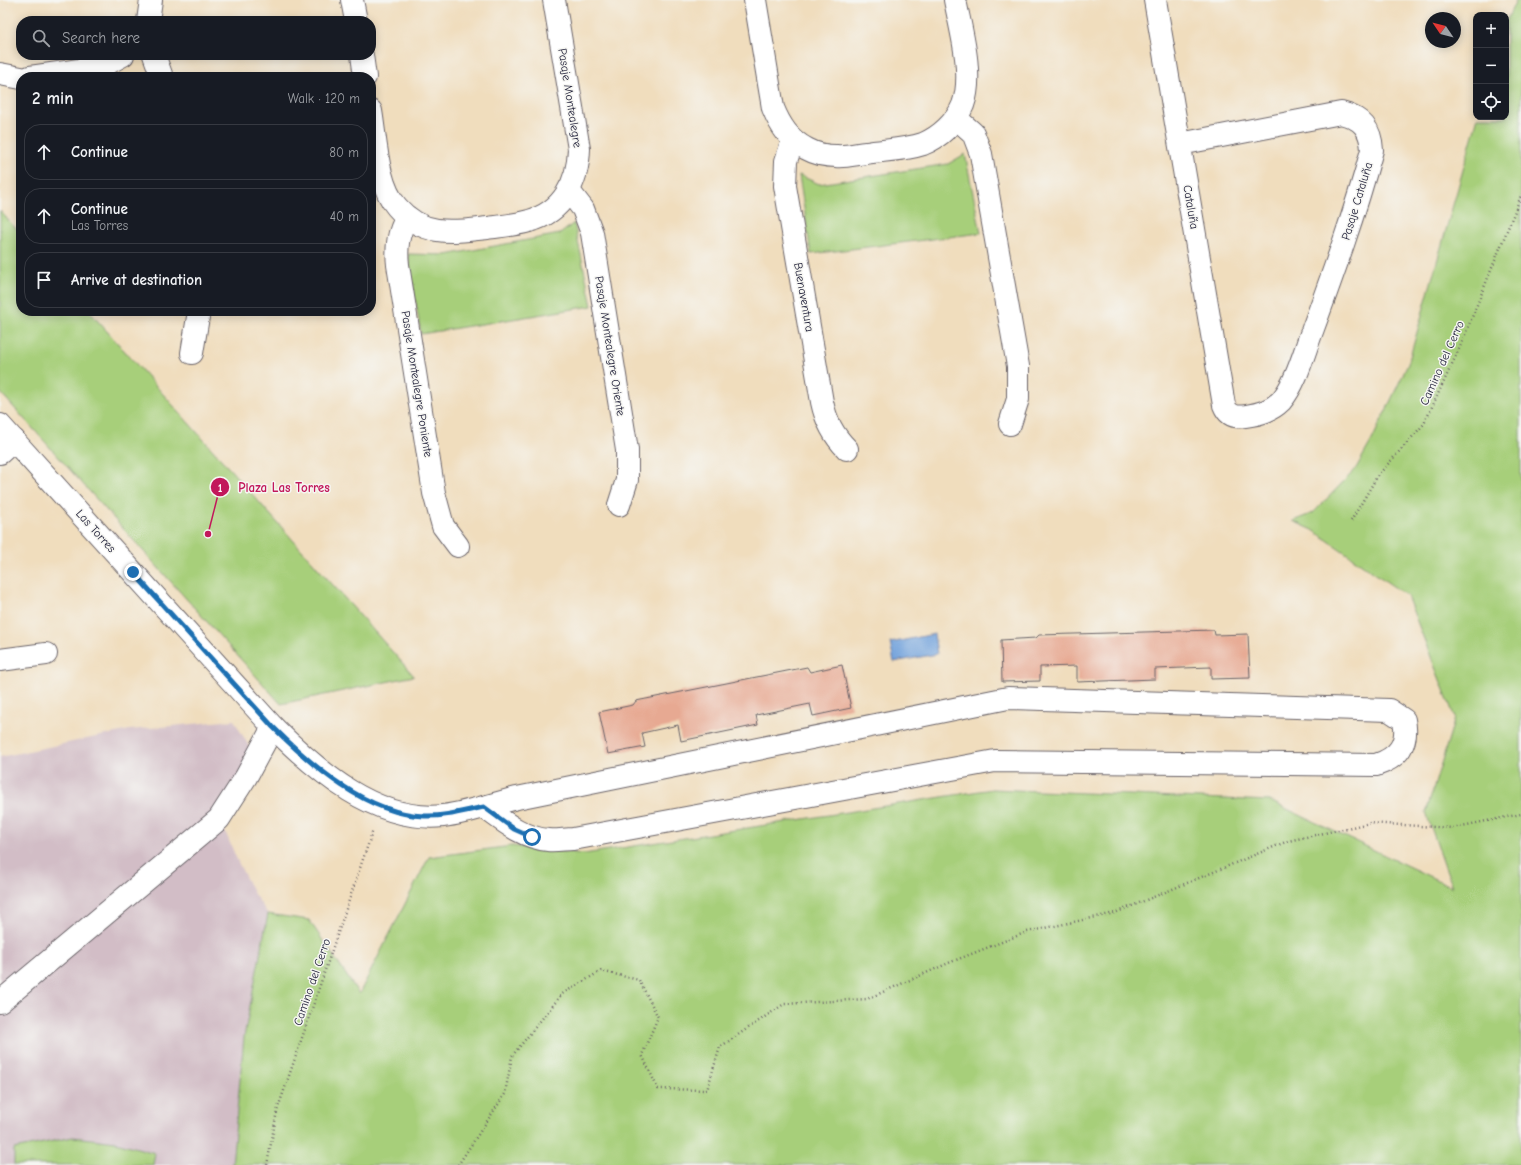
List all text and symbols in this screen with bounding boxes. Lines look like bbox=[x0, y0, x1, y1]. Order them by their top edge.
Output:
north arrow bbox=[1425, 12, 1461, 48]
map controls bbox=[1473, 12, 1509, 120]
button: + bbox=[1473, 12, 1509, 48]
search box bbox=[16, 16, 376, 60]
icon: search bbox=[30, 27, 52, 49]
text: Search here bbox=[62, 29, 140, 47]
street label: Pasaje Montealegre bbox=[555, 47, 585, 149]
button: − bbox=[1473, 48, 1509, 84]
button: locate bbox=[1473, 84, 1509, 120]
text: 2 min bbox=[32, 89, 73, 108]
text: Walk · 120 m bbox=[288, 91, 360, 106]
icon: ahead bbox=[33, 141, 55, 163]
text: Continue bbox=[71, 143, 128, 161]
text: 80 m bbox=[329, 145, 359, 160]
street label: Pasaje Cataluña bbox=[1338, 160, 1376, 242]
street label: Cataluña bbox=[1180, 184, 1202, 230]
text: Continue bbox=[71, 200, 128, 218]
icon: ahead bbox=[33, 205, 55, 227]
text: 40 m bbox=[330, 209, 359, 224]
text: Las Torres bbox=[71, 218, 128, 233]
street label: Buenaventura bbox=[791, 261, 817, 333]
icon: arrive bbox=[33, 269, 55, 291]
text: Arrive at destination bbox=[71, 271, 202, 289]
street label: Pasaje Montealegre Oriente bbox=[592, 275, 628, 417]
street label: Pasaje Montealegre Poniente bbox=[399, 310, 435, 458]
street label: Camino del Cerro bbox=[1417, 318, 1467, 408]
callout: Plaza Las Torres bbox=[210, 475, 338, 500]
text: Plaza Las Torres bbox=[238, 480, 330, 495]
text: 1 bbox=[218, 481, 223, 495]
street label: Las Torres bbox=[73, 507, 119, 555]
route end bbox=[124, 563, 142, 581]
route start bbox=[523, 828, 541, 846]
street label: Camino del Cerro bbox=[291, 937, 333, 1027]

